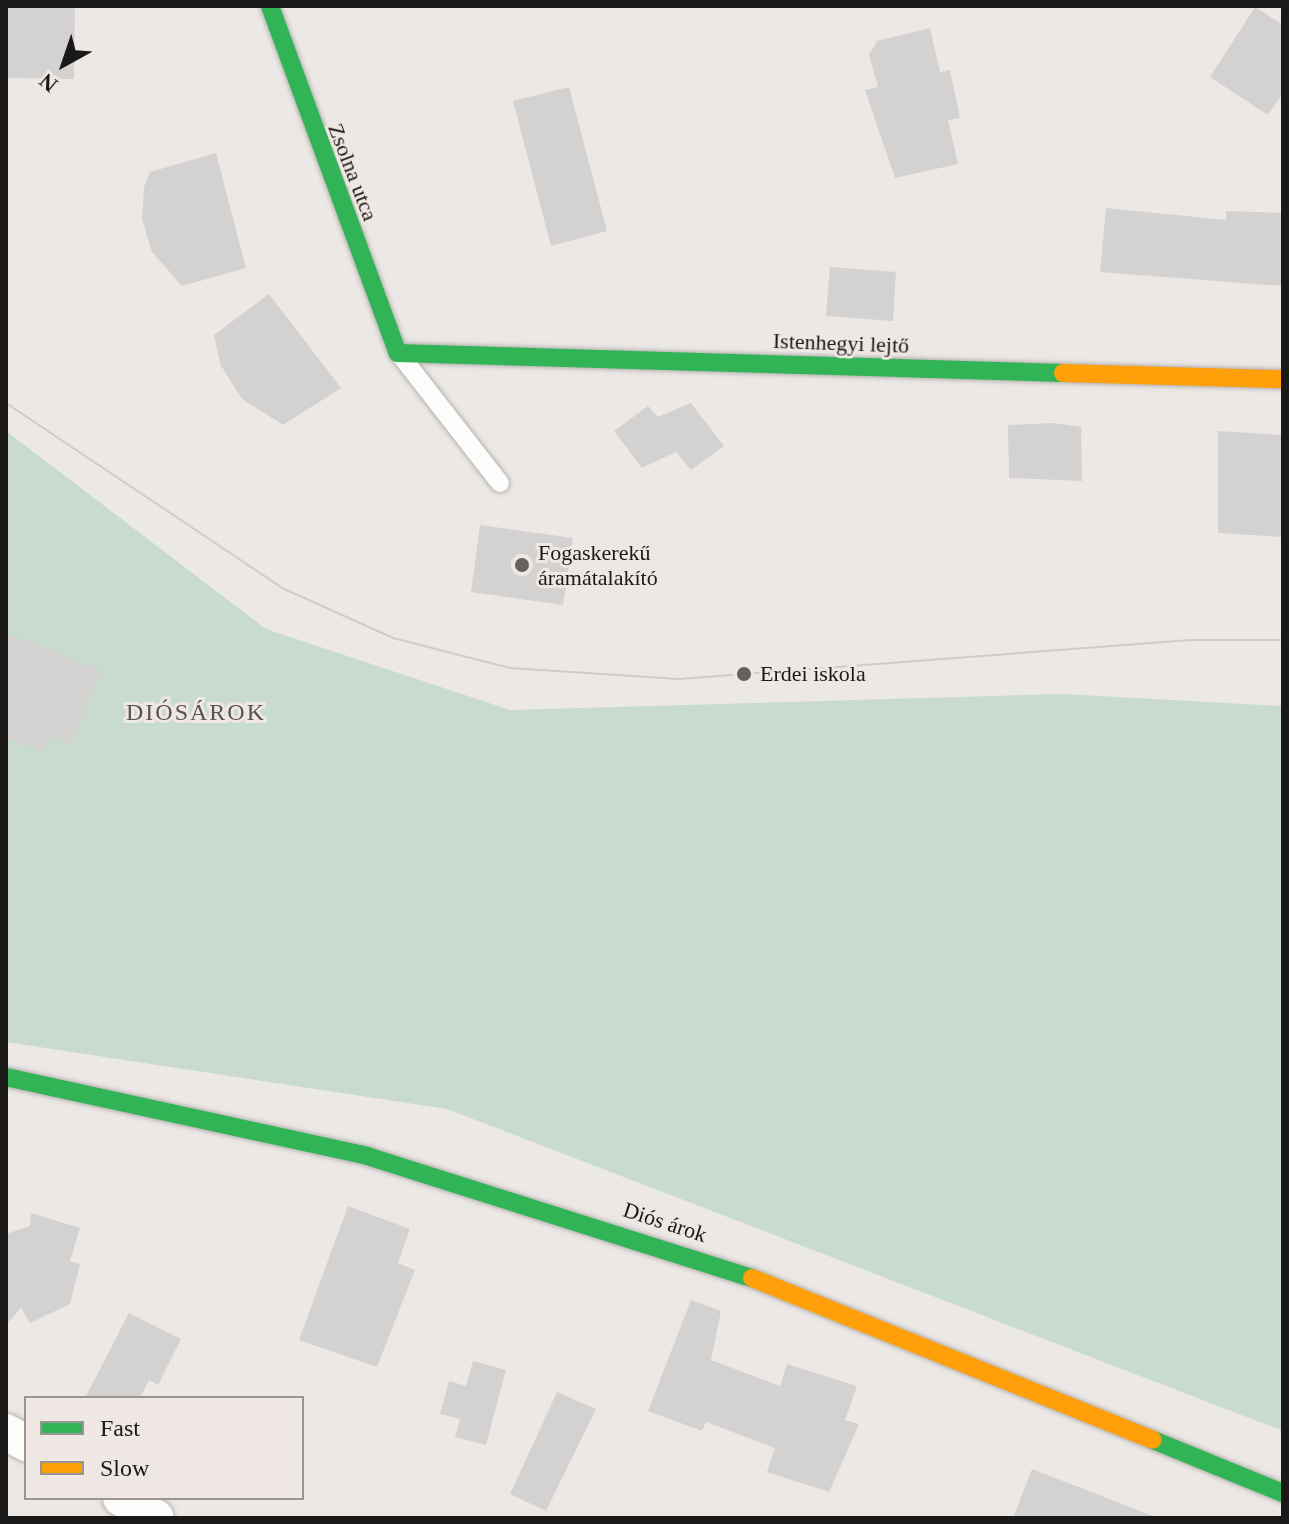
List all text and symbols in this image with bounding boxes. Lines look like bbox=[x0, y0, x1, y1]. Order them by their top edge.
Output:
north arrow bbox=[24, 24, 104, 104]
text: N bbox=[34, 68, 62, 97]
street label: Zsolna utca bbox=[322, 120, 384, 224]
street label: Istenhegyi lejtő bbox=[772, 327, 910, 359]
place label: Fogaskerekű áramátalakító bbox=[538, 539, 658, 590]
marker: Fogaskerekű áramátalakító bbox=[513, 556, 531, 574]
place label: Erdei iskola bbox=[760, 661, 866, 687]
marker: Erdei iskola bbox=[735, 665, 753, 683]
district label: DIÓSÁROK bbox=[126, 699, 266, 727]
street label: Diós árok bbox=[620, 1196, 710, 1248]
legend bbox=[24, 1396, 304, 1500]
text: Fast bbox=[100, 1415, 140, 1441]
text: Slow bbox=[100, 1455, 149, 1481]

